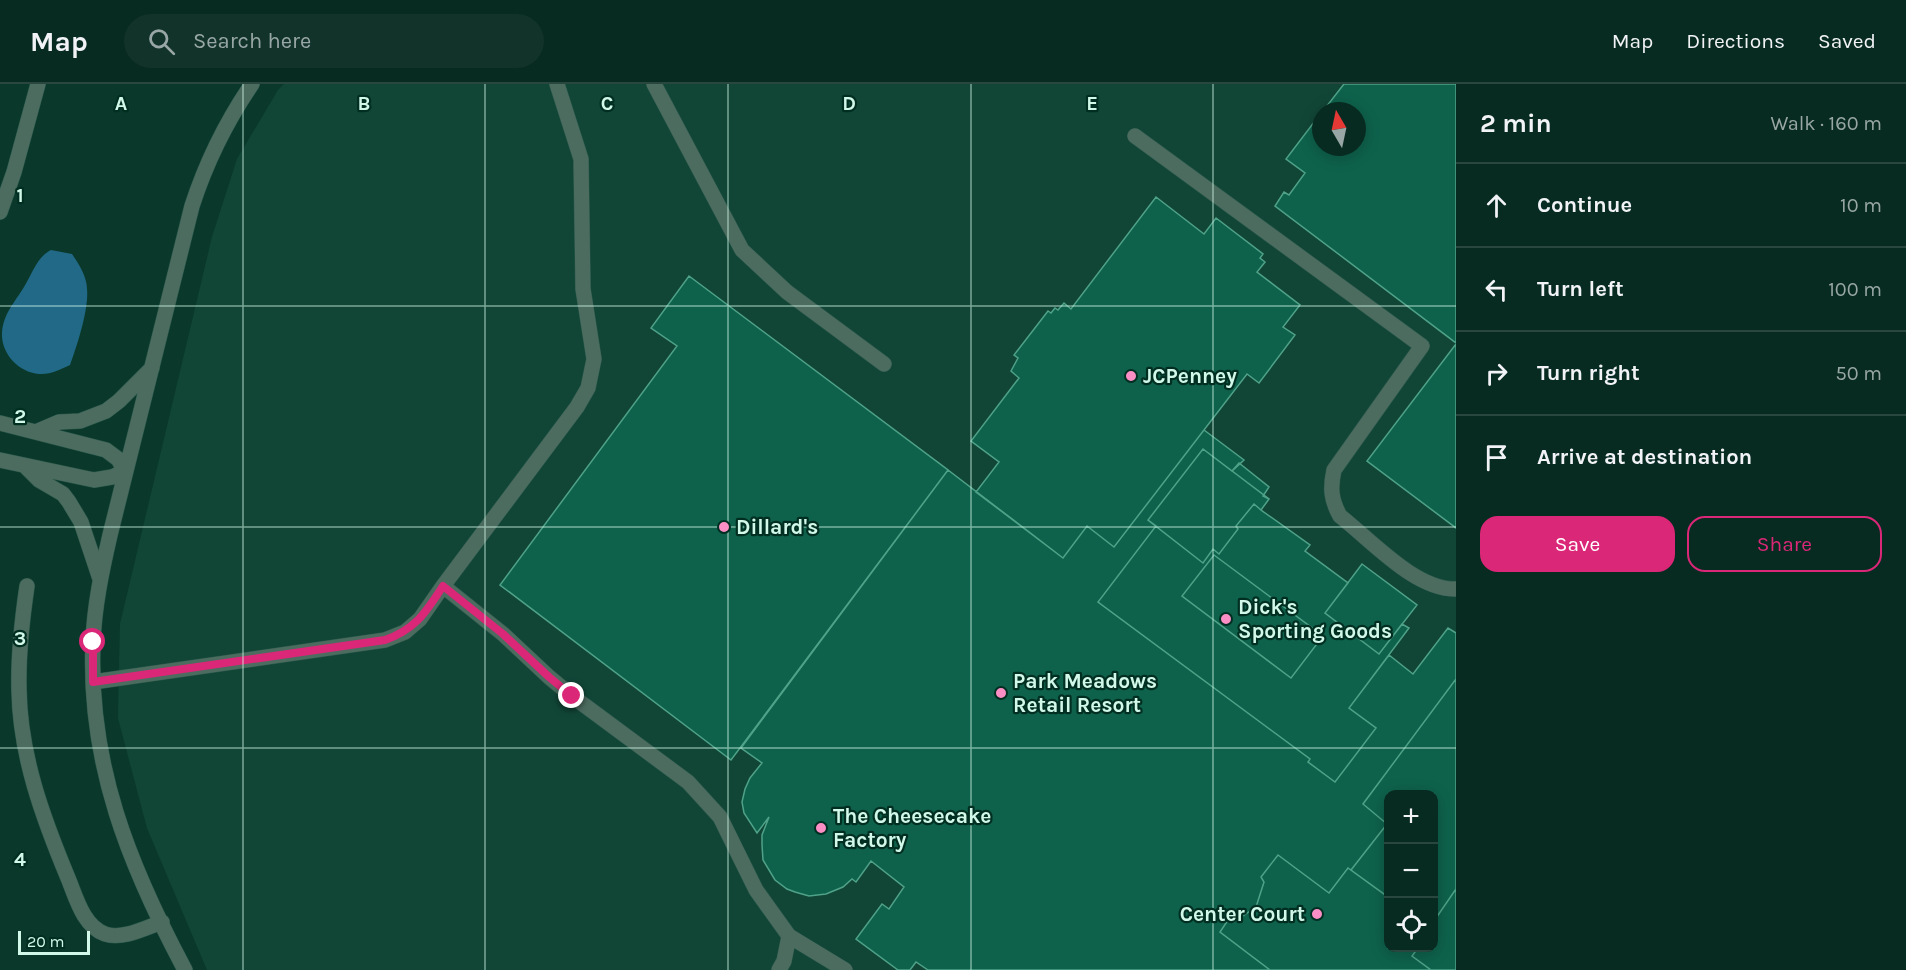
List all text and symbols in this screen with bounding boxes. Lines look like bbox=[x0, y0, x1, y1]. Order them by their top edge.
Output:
search box bbox=[124, 14, 544, 68]
text: Map bbox=[30, 25, 88, 58]
icon: search bbox=[145, 25, 178, 58]
text: Search here bbox=[193, 28, 311, 54]
text: Map bbox=[1612, 29, 1653, 53]
text: Directions bbox=[1686, 29, 1785, 53]
text: Saved bbox=[1818, 29, 1876, 53]
text: A bbox=[115, 92, 128, 115]
text: B bbox=[358, 92, 370, 115]
text: C bbox=[601, 92, 613, 115]
text: D bbox=[842, 92, 856, 115]
text: E bbox=[1086, 92, 1098, 115]
north arrow bbox=[1312, 102, 1366, 156]
text: 2 min bbox=[1480, 108, 1552, 139]
text: Walk · 160 m bbox=[1770, 112, 1882, 135]
text: 1 bbox=[16, 184, 24, 207]
icon: ahead bbox=[1480, 189, 1513, 222]
text: Continue bbox=[1537, 192, 1632, 218]
text: 10 m bbox=[1840, 194, 1882, 217]
icon: left bbox=[1480, 273, 1513, 306]
text: Turn left bbox=[1537, 276, 1624, 302]
text: 100 m bbox=[1828, 278, 1882, 301]
icon: right bbox=[1480, 357, 1513, 390]
text: Turn right bbox=[1537, 360, 1640, 386]
text: 50 m bbox=[1835, 362, 1882, 385]
place label: JCPenney bbox=[1143, 364, 1237, 388]
marker: JCPenney bbox=[1124, 369, 1138, 383]
text: 2 bbox=[14, 405, 26, 428]
icon: arrive bbox=[1480, 441, 1513, 474]
text: Arrive at destination bbox=[1537, 444, 1752, 470]
place label: Dillard's bbox=[736, 515, 818, 539]
button: Save bbox=[1480, 516, 1675, 572]
button: Share bbox=[1687, 516, 1882, 572]
marker: Dillard's bbox=[717, 520, 731, 534]
place label: Dick's Sporting Goods bbox=[1238, 595, 1392, 643]
marker: Dick's Sporting Goods bbox=[1219, 612, 1233, 626]
text: 3 bbox=[14, 627, 26, 650]
route start bbox=[79, 628, 105, 654]
place label: Park Meadows Retail Resort bbox=[1013, 669, 1157, 717]
route end bbox=[558, 682, 584, 708]
marker: Park Meadows Retail Resort bbox=[994, 686, 1008, 700]
map controls bbox=[1384, 790, 1438, 952]
button: + bbox=[1384, 790, 1438, 844]
place label: The Cheesecake Factory bbox=[833, 804, 992, 852]
marker: The Cheesecake Factory bbox=[814, 821, 828, 835]
button: − bbox=[1384, 844, 1438, 898]
text: 4 bbox=[14, 848, 26, 871]
button: locate bbox=[1384, 898, 1438, 952]
place label: Center Court bbox=[1180, 902, 1305, 926]
marker: Center Court bbox=[1310, 907, 1324, 921]
scale bar bbox=[18, 928, 90, 956]
text: 20 m bbox=[27, 932, 65, 951]

